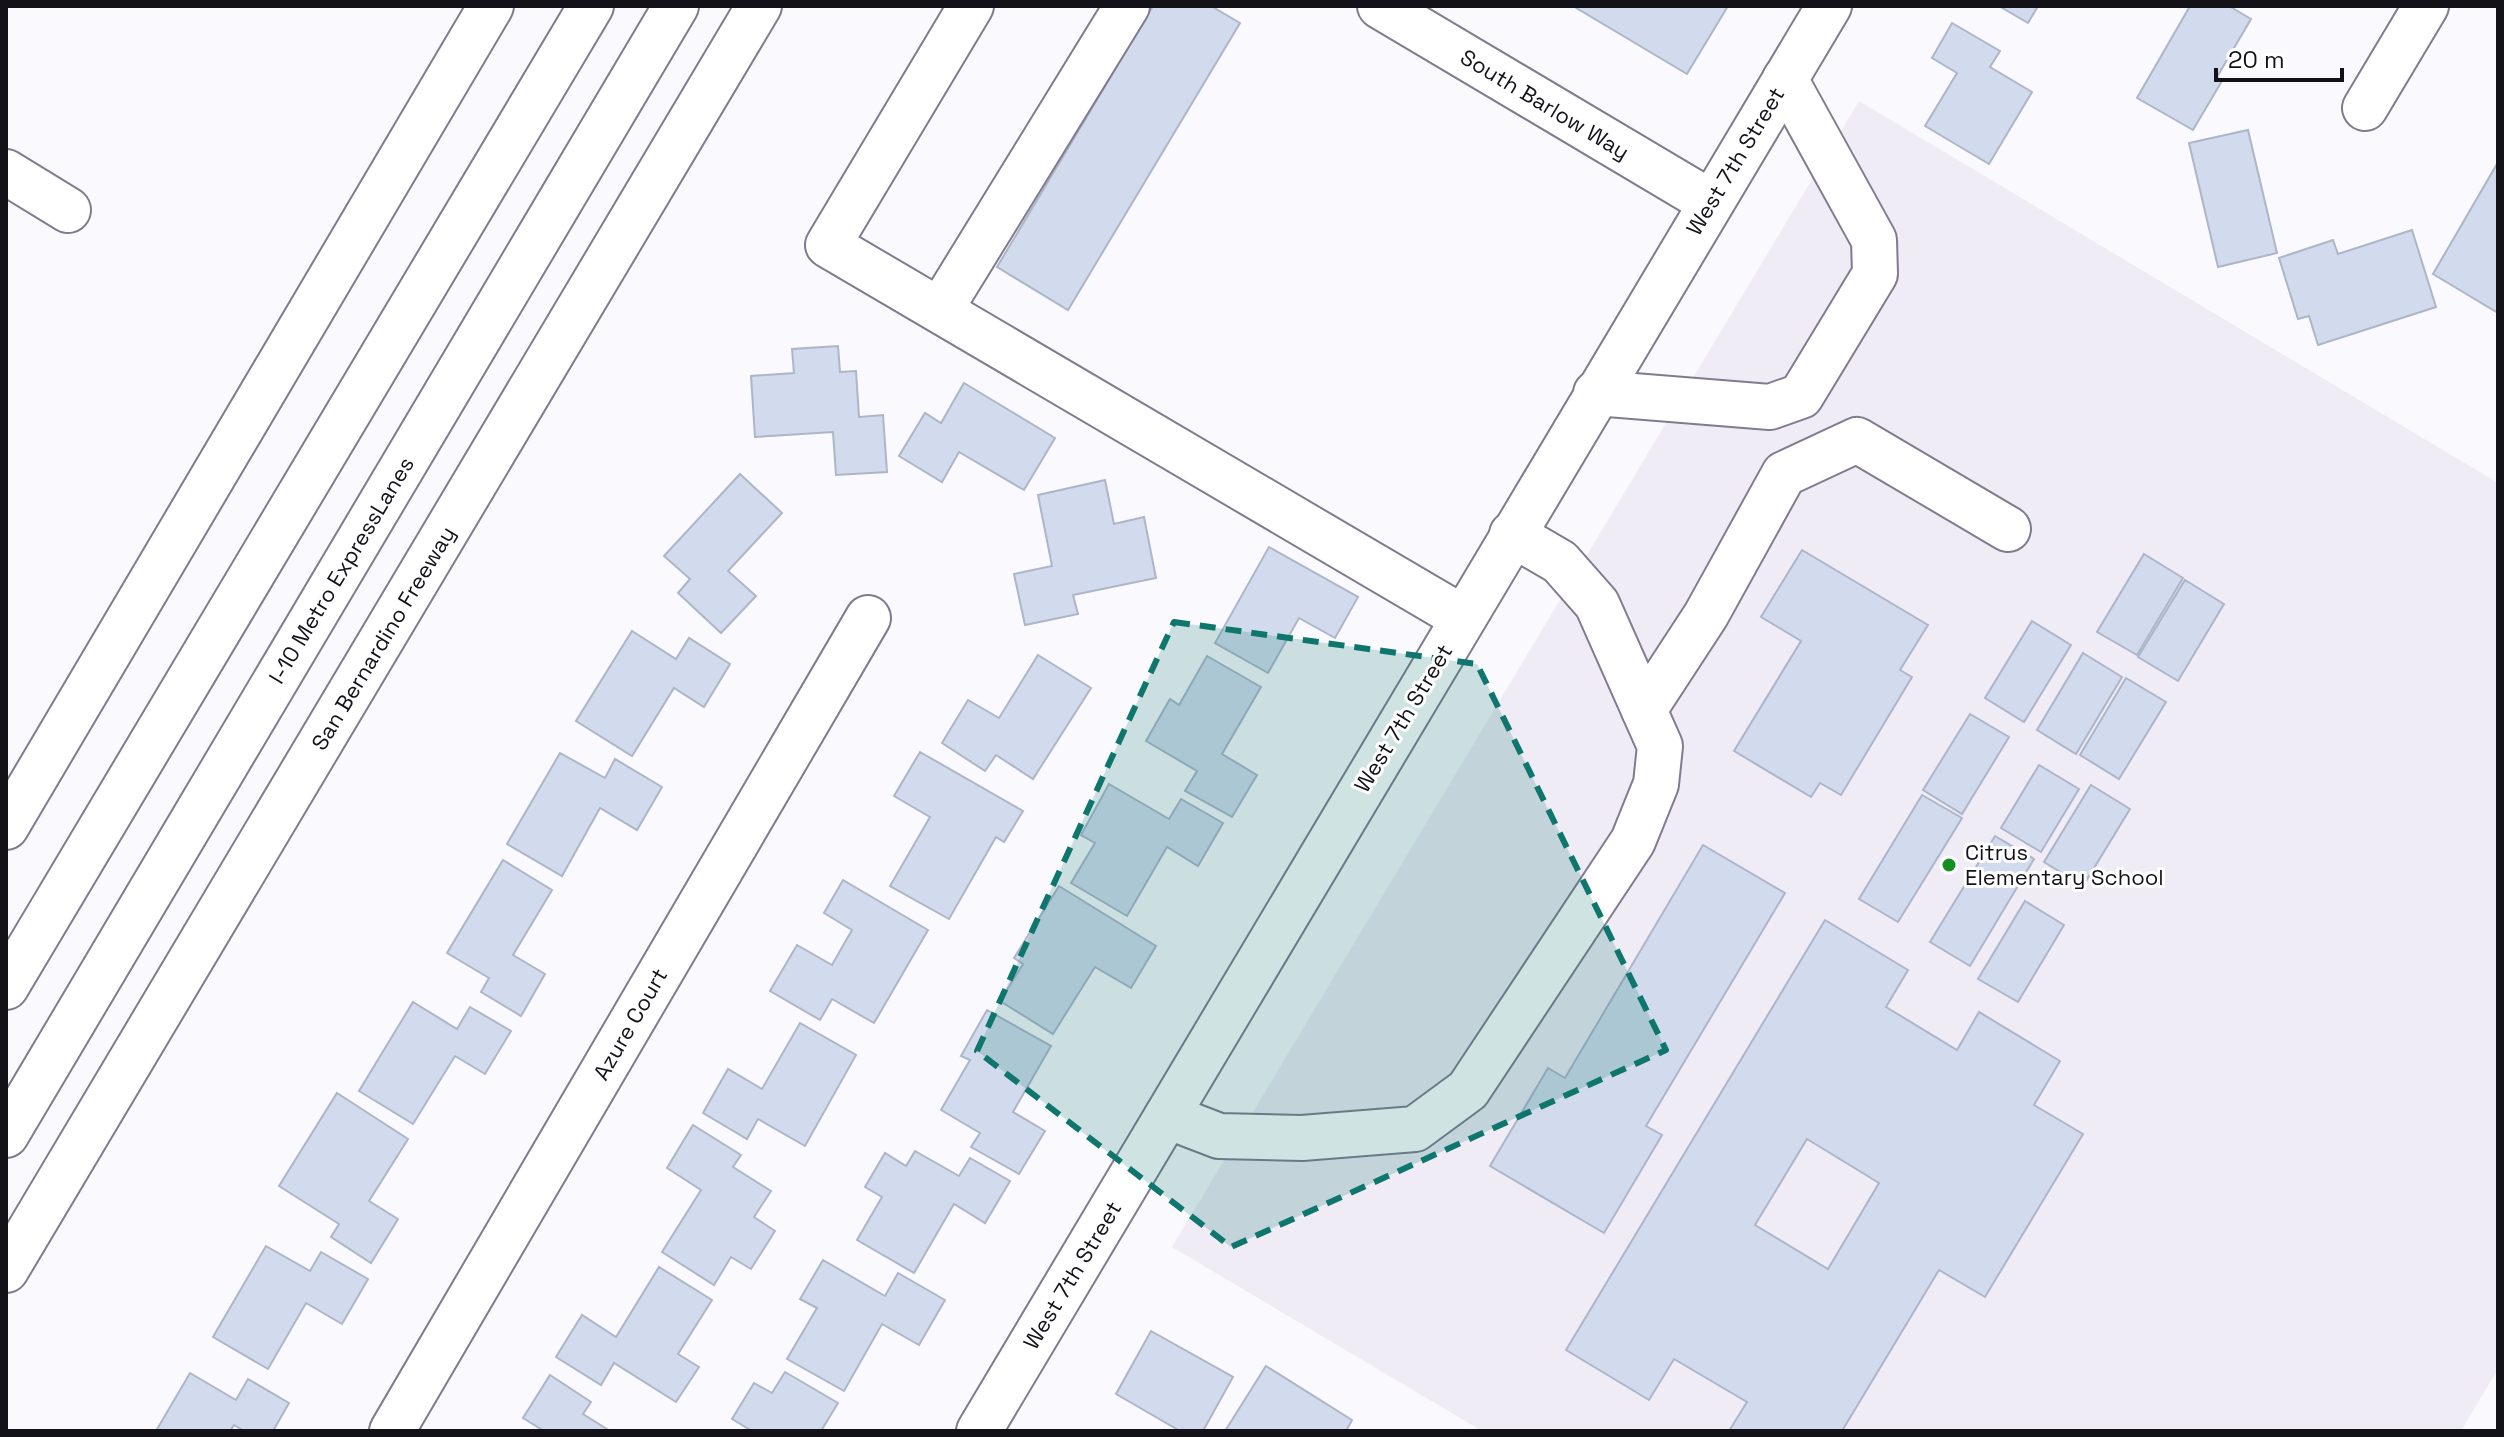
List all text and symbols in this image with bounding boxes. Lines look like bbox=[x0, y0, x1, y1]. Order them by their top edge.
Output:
scale bar bbox=[2216, 32, 2342, 82]
street label: South Barlow Way bbox=[1455, 43, 1635, 165]
text: 20 m bbox=[2228, 44, 2285, 75]
street label: West 7th Street bbox=[1680, 82, 1790, 240]
street label: I-10 Metro ExpressLanes bbox=[262, 451, 420, 689]
street label: San Bernardino Freeway bbox=[305, 521, 461, 755]
street label: West 7th Street bbox=[1348, 639, 1458, 797]
place label: Citrus Elementary School bbox=[1965, 838, 2164, 891]
marker: Citrus Elementary School bbox=[1940, 856, 1958, 874]
street label: Azure Court bbox=[587, 963, 673, 1085]
street label: West 7th Street bbox=[1017, 1196, 1127, 1354]

